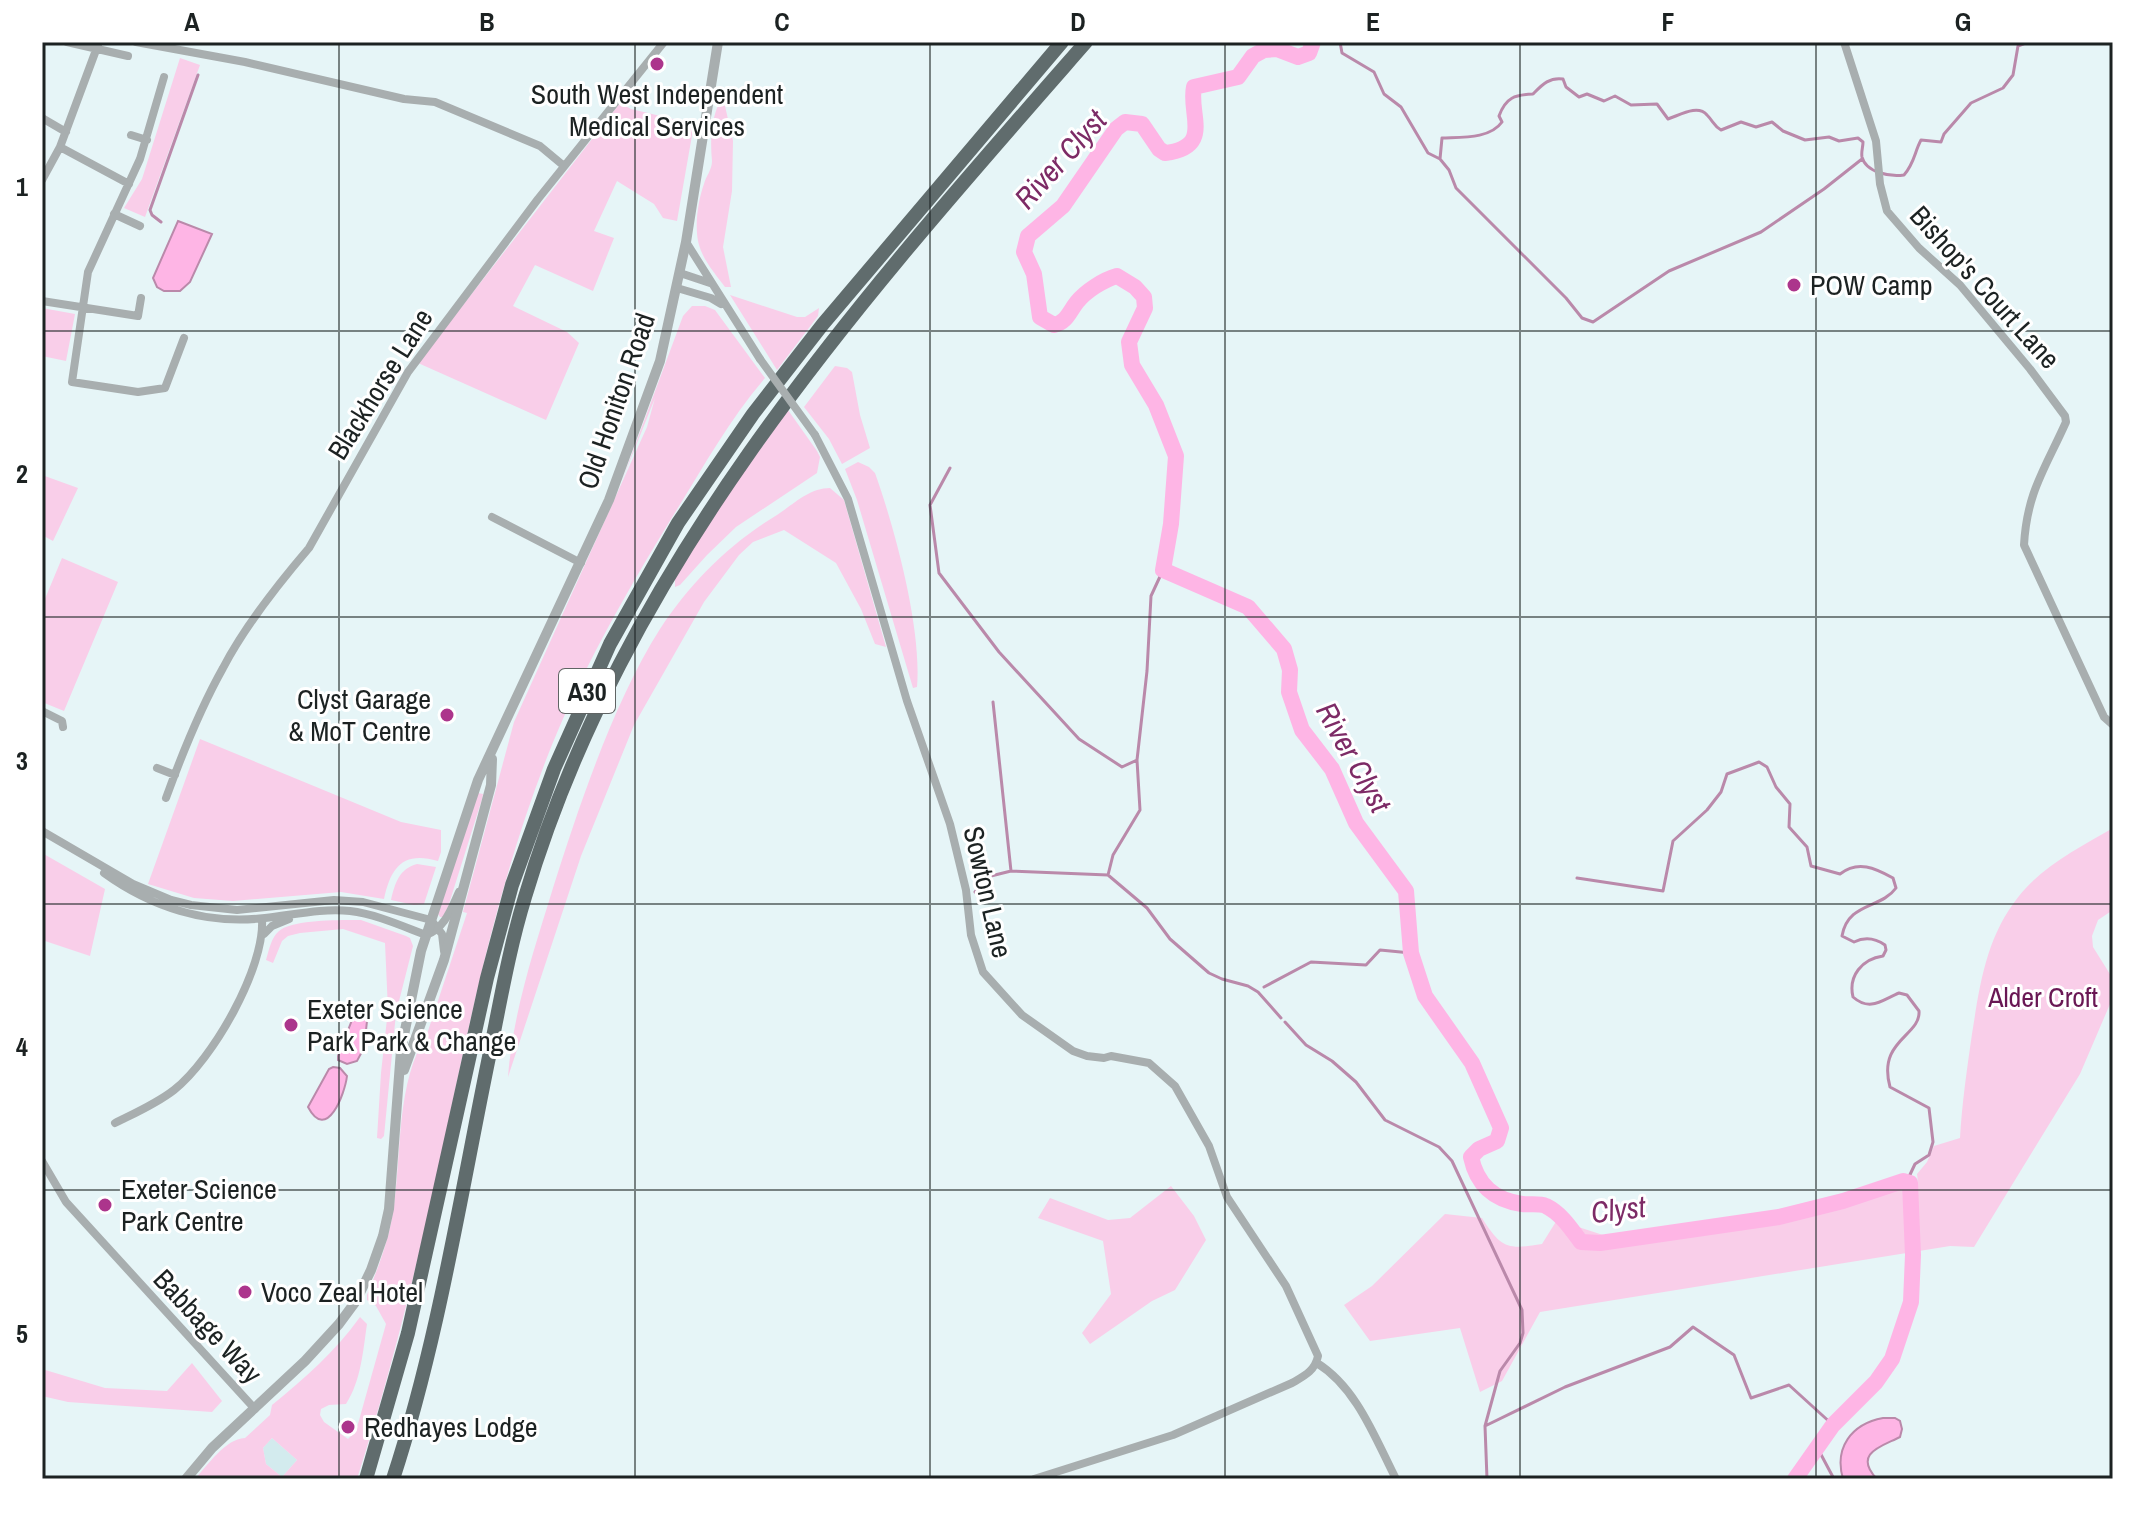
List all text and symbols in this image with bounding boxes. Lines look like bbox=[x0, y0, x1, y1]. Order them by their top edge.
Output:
text: A bbox=[184, 4, 200, 39]
text: B bbox=[479, 4, 495, 39]
text: C bbox=[774, 4, 790, 39]
text: D bbox=[1070, 4, 1086, 39]
text: E bbox=[1366, 4, 1380, 39]
text: F bbox=[1661, 4, 1675, 39]
text: G bbox=[1955, 4, 1971, 39]
marker: South West Independent Medical Services bbox=[648, 55, 666, 73]
place label: South West Independent Medical Services bbox=[531, 75, 783, 145]
water label: River Clyst bbox=[1005, 100, 1116, 217]
text: 1 bbox=[16, 169, 28, 204]
street label: Bishop's Court Lane bbox=[1902, 197, 2068, 377]
place label: POW Camp bbox=[1810, 266, 1932, 304]
marker: POW Camp bbox=[1785, 276, 1803, 294]
street label: Blackhorse Lane bbox=[319, 301, 441, 467]
street label: Old Honiton Road bbox=[568, 308, 664, 494]
text: 2 bbox=[16, 456, 28, 491]
road number: A30 bbox=[559, 669, 615, 713]
place label: Clyst Garage & MoT Centre bbox=[288, 680, 431, 750]
water label: River Clyst bbox=[1307, 695, 1401, 820]
marker: Clyst Garage & MoT Centre bbox=[438, 706, 456, 724]
text: 3 bbox=[16, 743, 28, 778]
street label: Sowton Lane bbox=[954, 822, 1022, 962]
park label: Alder Croft bbox=[1987, 978, 2098, 1016]
place label: Exeter Science Park Park & Change bbox=[307, 990, 516, 1060]
marker: Exeter Science Park Park & Change bbox=[282, 1016, 300, 1034]
text: 4 bbox=[16, 1029, 28, 1064]
place label: Exeter Science Park Centre bbox=[121, 1170, 277, 1240]
water label: Clyst bbox=[1588, 1186, 1649, 1232]
marker: Exeter Science Park Centre bbox=[96, 1196, 114, 1214]
street label: Babbage Way bbox=[145, 1261, 271, 1392]
place label: Voco Zeal Hotel bbox=[261, 1273, 423, 1311]
marker: Voco Zeal Hotel bbox=[236, 1283, 254, 1301]
text: 5 bbox=[16, 1316, 28, 1351]
place label: Redhayes Lodge bbox=[364, 1408, 538, 1446]
marker: Redhayes Lodge bbox=[339, 1418, 357, 1436]

